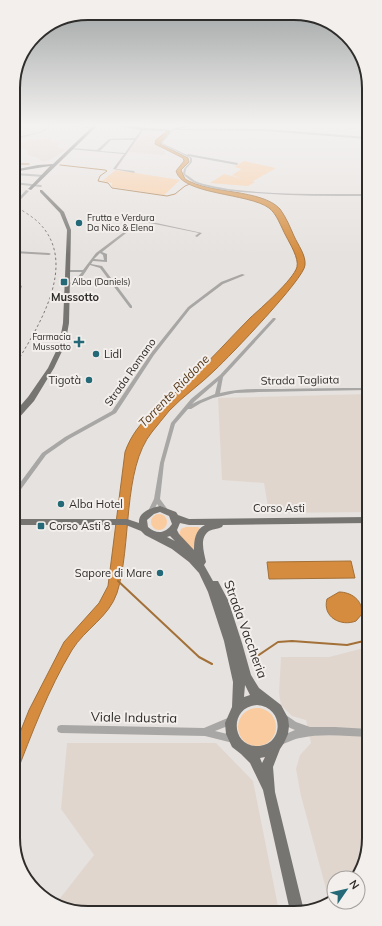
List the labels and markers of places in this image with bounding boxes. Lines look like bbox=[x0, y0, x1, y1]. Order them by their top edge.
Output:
place label: Frutta e Verdura Da Nico & Elena bbox=[87, 212, 155, 233]
marker: Frutta e Verdura Da Nico & Elena bbox=[74, 218, 84, 228]
place label: Alba (Daniels) bbox=[72, 276, 131, 287]
marker: Alba (Daniels) bbox=[59, 277, 69, 287]
place label: Farmacia Mussotto bbox=[32, 331, 71, 352]
marker: Farmacia Mussotto bbox=[74, 337, 84, 347]
place label: Lidl bbox=[104, 347, 122, 361]
marker: Lidl bbox=[91, 349, 101, 359]
place label: Tigotà bbox=[48, 373, 81, 387]
marker: Tigotà bbox=[84, 375, 94, 385]
place label: Alba Hotel bbox=[69, 497, 123, 511]
marker: Alba Hotel bbox=[56, 499, 66, 509]
place label: Corso Asti 8 bbox=[49, 519, 111, 533]
marker: Corso Asti 8 bbox=[36, 521, 46, 531]
place label: Sapore di Mare bbox=[75, 566, 152, 580]
marker: Sapore di Mare bbox=[155, 568, 165, 578]

